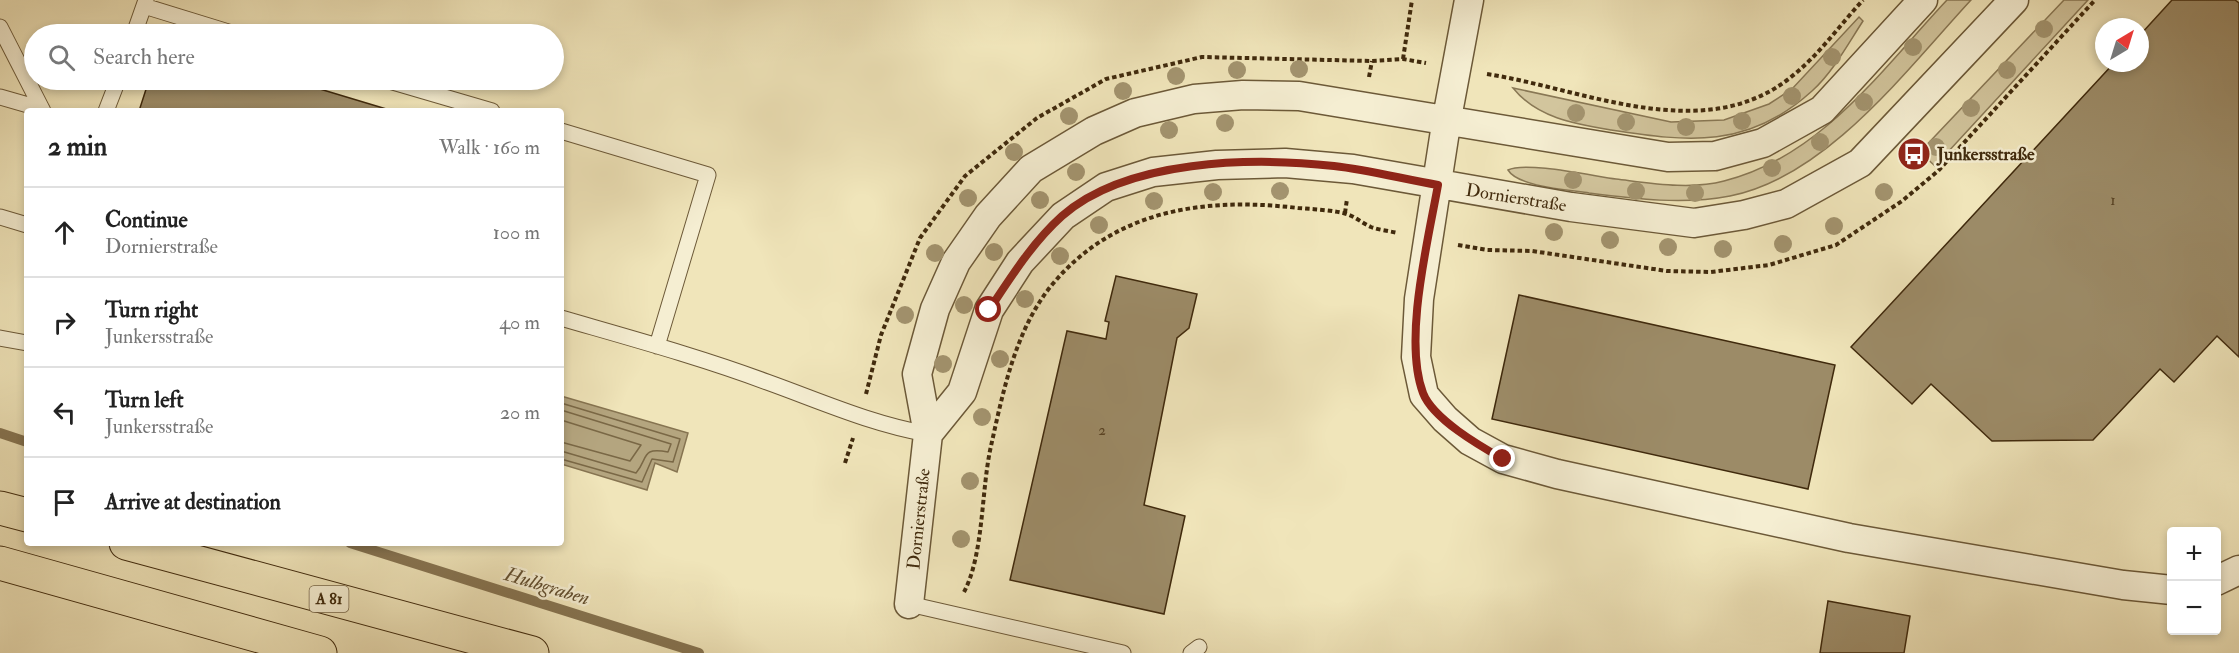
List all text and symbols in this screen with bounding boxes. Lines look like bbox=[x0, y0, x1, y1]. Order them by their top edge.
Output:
north arrow bbox=[2095, 18, 2149, 72]
search box bbox=[24, 24, 564, 90]
icon: search bbox=[45, 41, 78, 74]
text: Search here bbox=[93, 43, 195, 71]
text: 2 min bbox=[48, 131, 107, 163]
text: Walk · 160 m bbox=[439, 135, 540, 160]
bus stop icon: Junkersstraße bbox=[1896, 136, 1932, 172]
place label: Junkersstraße bbox=[1936, 143, 2035, 166]
street label: Dornierstraße bbox=[1464, 179, 1568, 217]
house number: 1 bbox=[2110, 191, 2116, 210]
text: Continue bbox=[105, 206, 188, 234]
icon: ahead bbox=[48, 216, 81, 249]
text: 100 m bbox=[493, 220, 540, 245]
text: Dornierstraße bbox=[105, 234, 218, 259]
text: Turn right bbox=[105, 296, 198, 324]
route start bbox=[975, 296, 1001, 322]
icon: right bbox=[48, 306, 81, 339]
text: 40 m bbox=[499, 310, 540, 335]
text: Junkersstraße bbox=[105, 324, 213, 349]
text: Turn left bbox=[105, 386, 184, 414]
icon: left bbox=[48, 396, 81, 429]
text: 20 m bbox=[500, 400, 540, 425]
text: Junkersstraße bbox=[105, 414, 213, 439]
house number: 2 bbox=[1098, 421, 1106, 440]
route end bbox=[1489, 445, 1515, 471]
street label: Dornierstraße bbox=[902, 467, 936, 571]
icon: arrive bbox=[48, 486, 81, 519]
text: Arrive at destination bbox=[105, 488, 281, 516]
map controls bbox=[2167, 527, 2221, 635]
button: + bbox=[2167, 527, 2221, 581]
water label: Hulbgraben bbox=[500, 561, 593, 611]
button: − bbox=[2167, 581, 2221, 635]
road number: A 81 bbox=[310, 586, 348, 612]

